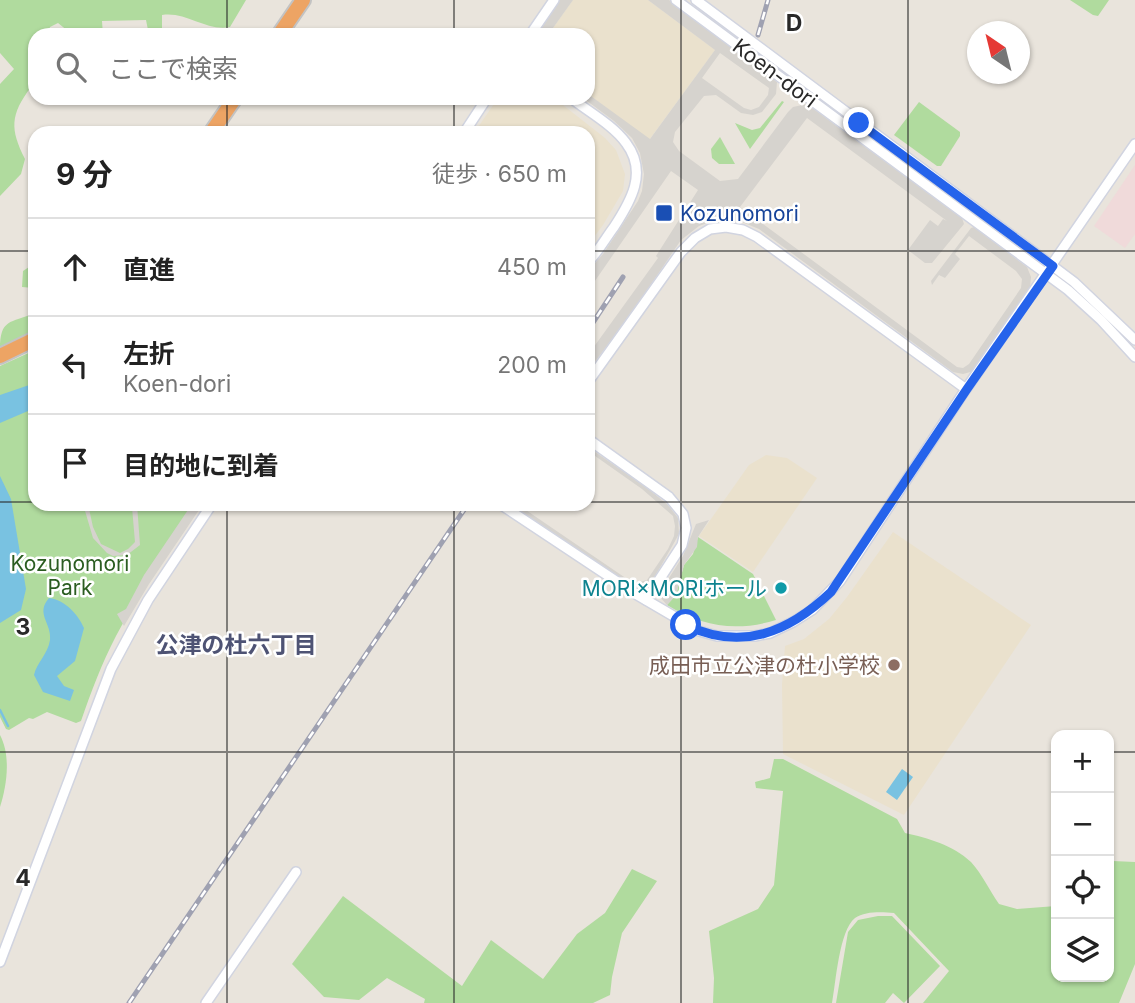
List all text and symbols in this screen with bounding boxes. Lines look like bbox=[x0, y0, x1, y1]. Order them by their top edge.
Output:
text: D bbox=[786, 9, 802, 37]
north arrow bbox=[967, 21, 1030, 84]
search box bbox=[28, 28, 595, 105]
street label: Koen-dori bbox=[728, 33, 822, 113]
icon: search bbox=[52, 48, 90, 86]
text: ここで検索 bbox=[108, 53, 238, 84]
route end bbox=[843, 107, 874, 138]
text: 9 分 bbox=[56, 156, 113, 192]
text: 徒歩 · 650 m bbox=[432, 160, 567, 188]
place label: Kozunomori bbox=[680, 201, 799, 226]
marker: Kozunomori bbox=[654, 203, 674, 223]
icon: ahead bbox=[56, 248, 94, 286]
text: 450 m bbox=[497, 253, 567, 281]
text: 直進 bbox=[123, 254, 175, 285]
text: 左折 bbox=[123, 338, 175, 369]
icon: left bbox=[56, 346, 94, 384]
text: 200 m bbox=[497, 351, 567, 379]
text: Koen-dori bbox=[123, 370, 231, 398]
icon: arrive bbox=[56, 444, 94, 482]
text: 目的地に到着 bbox=[123, 450, 279, 481]
park label: Kozunomori Park bbox=[11, 551, 129, 600]
place label: MORI×MORIホール bbox=[582, 576, 767, 601]
marker: MORI×MORIホール bbox=[773, 580, 789, 596]
route start bbox=[670, 609, 701, 640]
text: 3 bbox=[16, 613, 30, 641]
district label: 公津の杜六丁目 bbox=[156, 631, 317, 659]
place label: 成田市立公津の杜小学校 bbox=[649, 653, 880, 678]
marker: 成田市立公津の杜小学校 bbox=[886, 657, 902, 673]
map controls bbox=[1051, 730, 1114, 982]
button: + bbox=[1051, 730, 1114, 793]
button: − bbox=[1051, 793, 1114, 856]
button: locate bbox=[1051, 856, 1114, 919]
text: 4 bbox=[15, 864, 31, 892]
button: layers bbox=[1051, 919, 1114, 982]

